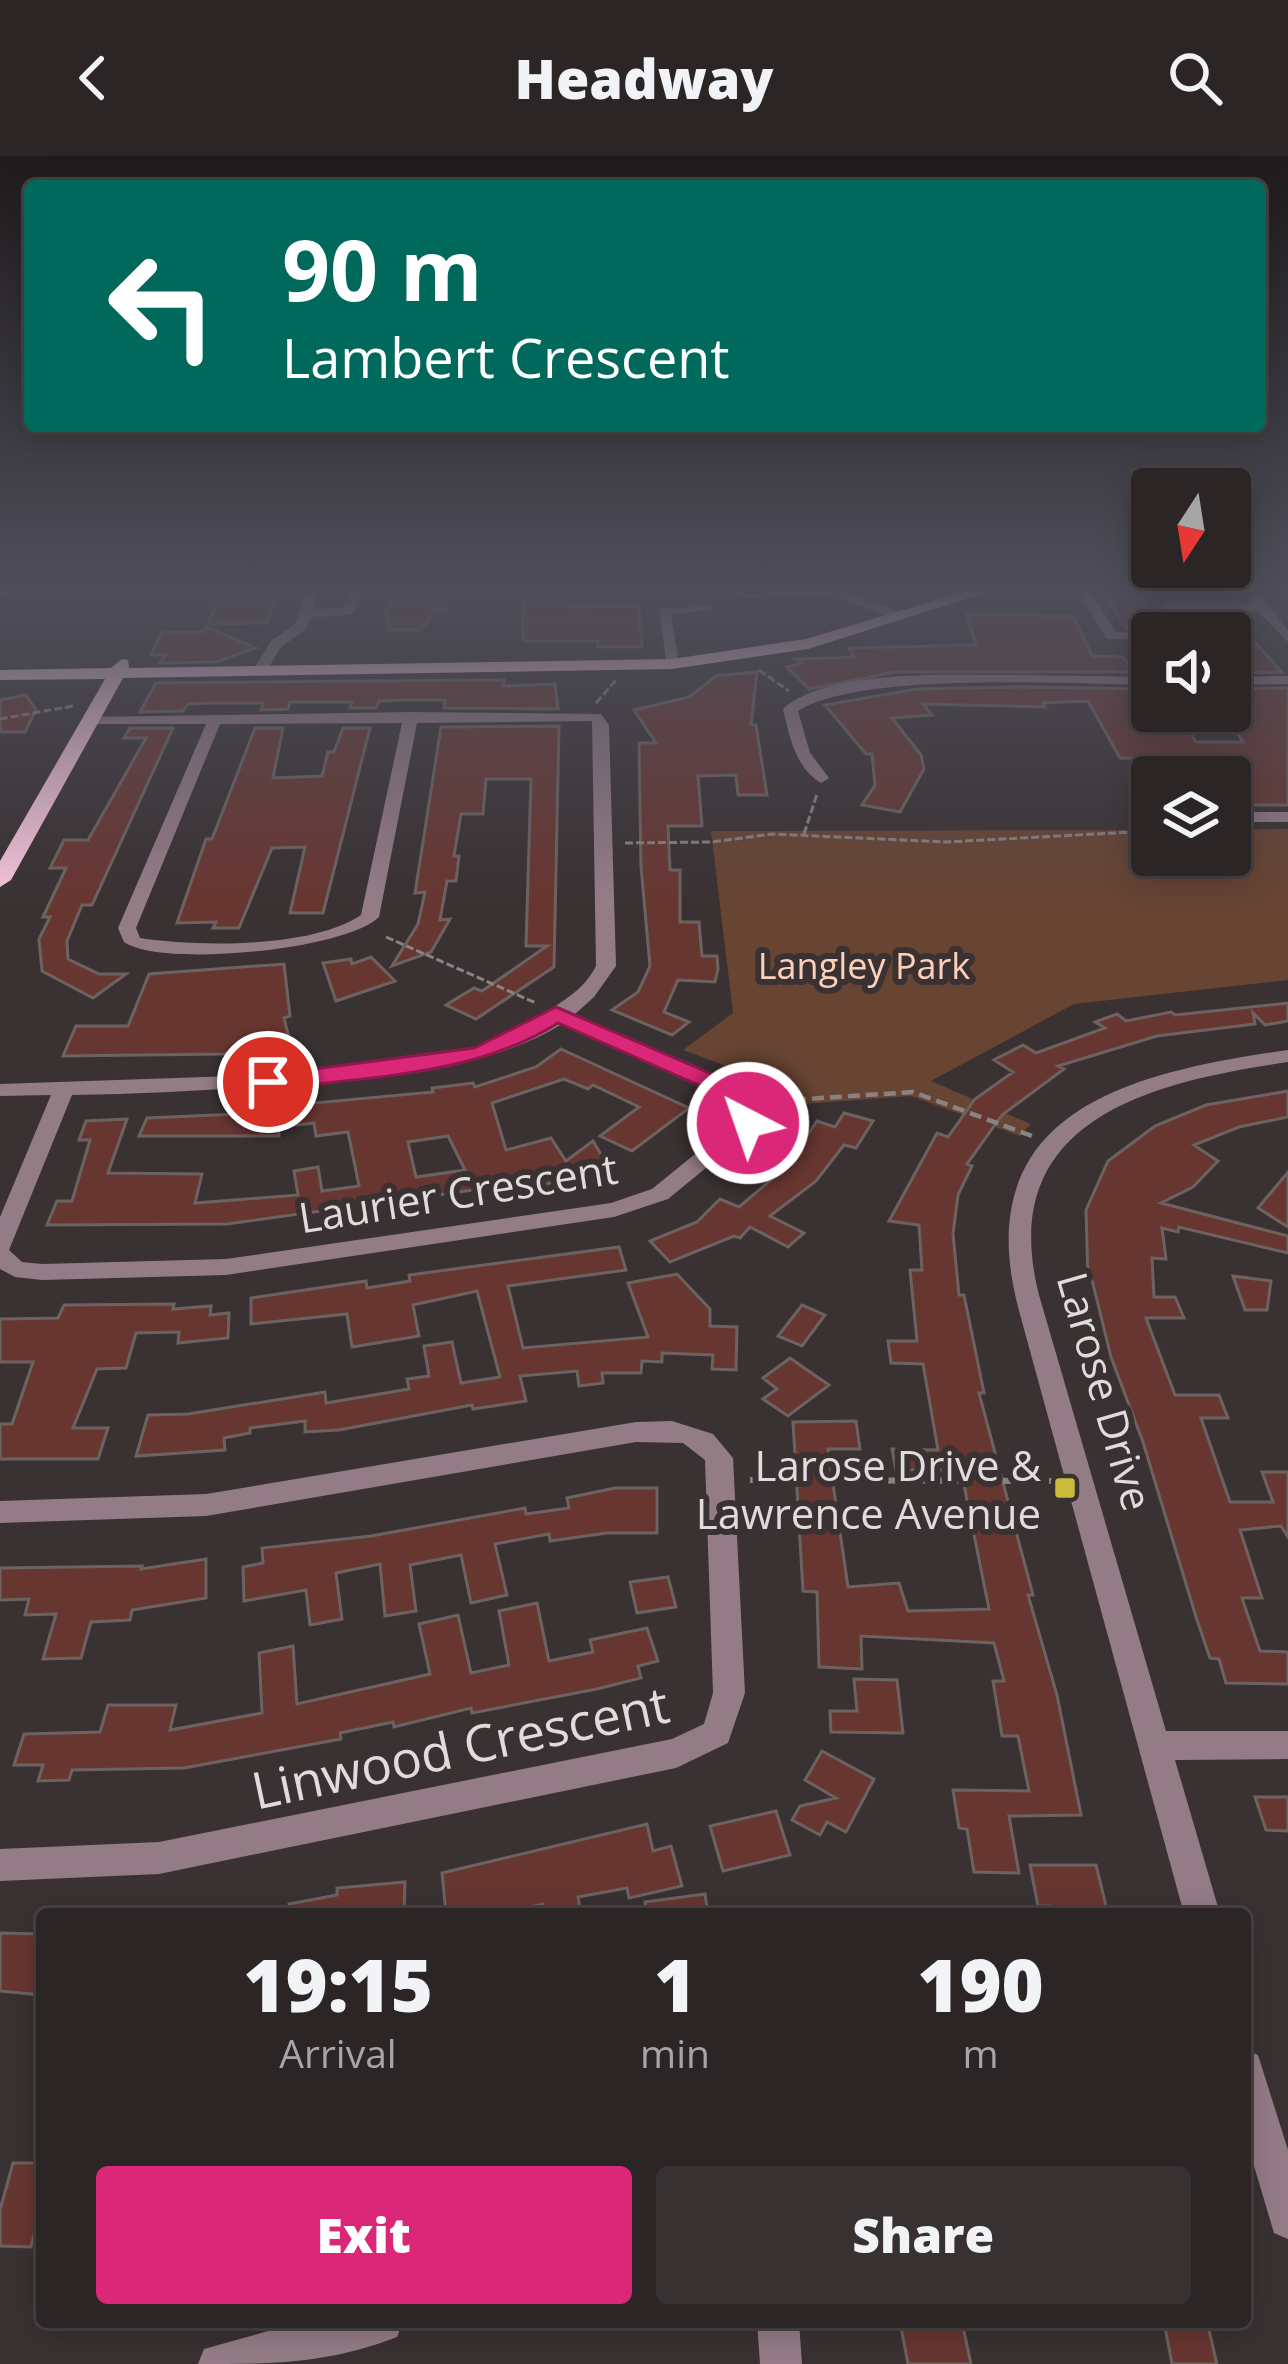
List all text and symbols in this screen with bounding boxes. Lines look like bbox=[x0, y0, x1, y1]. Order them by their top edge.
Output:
text: Headway bbox=[515, 41, 773, 115]
icon: back bbox=[60, 45, 126, 111]
icon: search bbox=[1162, 45, 1228, 111]
text: 90 m bbox=[282, 211, 482, 326]
icon: left bbox=[84, 228, 240, 384]
text: Lambert Crescent bbox=[282, 320, 730, 394]
north arrow bbox=[1131, 468, 1251, 588]
map controls bbox=[1131, 468, 1251, 876]
button: sound bbox=[1131, 612, 1251, 732]
button: layers bbox=[1131, 756, 1251, 876]
park label: Langley Park bbox=[758, 941, 970, 990]
pin bbox=[217, 1031, 319, 1133]
icon: arrive bbox=[235, 1049, 301, 1115]
position arrow bbox=[685, 1060, 811, 1186]
street label: Laurier Crescent bbox=[294, 1139, 622, 1245]
street label: Larose Drive bbox=[1045, 1265, 1167, 1517]
place label: Larose Drive & Lawrence Avenue bbox=[696, 1436, 1041, 1541]
marker: Larose Drive & Lawrence Avenue bbox=[1052, 1475, 1078, 1501]
street label: Linwood Crescent bbox=[245, 1668, 675, 1824]
text: 19:15 bbox=[243, 1935, 433, 2033]
text: 1 bbox=[654, 1935, 696, 2033]
text: 190 bbox=[917, 1935, 1044, 2033]
text: Arrival bbox=[279, 2026, 397, 2079]
text: min bbox=[640, 2026, 710, 2079]
text: m bbox=[962, 2026, 999, 2079]
button: Exit bbox=[96, 2166, 632, 2304]
button: Share bbox=[656, 2166, 1191, 2304]

